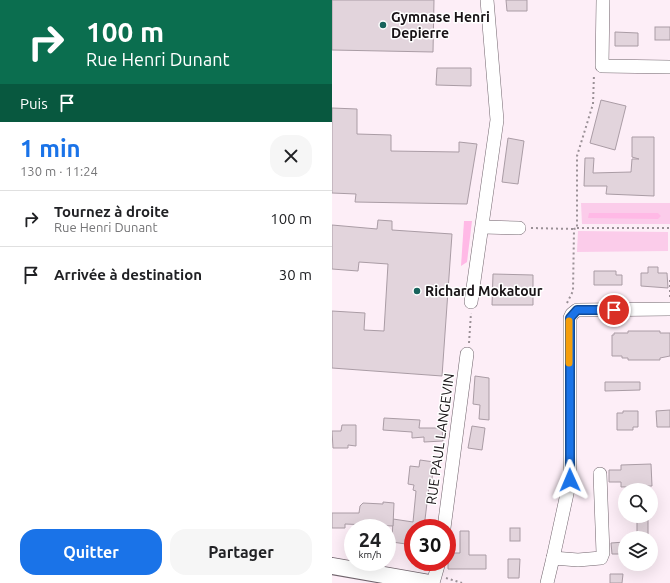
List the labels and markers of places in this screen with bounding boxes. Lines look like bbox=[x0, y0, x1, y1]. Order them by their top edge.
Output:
place label: Gymnase Henri Depierre bbox=[391, 9, 490, 41]
marker: Gymnase Henri Depierre bbox=[378, 20, 388, 30]
place label: Richard Mokatour bbox=[425, 283, 543, 299]
marker: Richard Mokatour bbox=[412, 286, 422, 296]
pin bbox=[597, 293, 631, 327]

